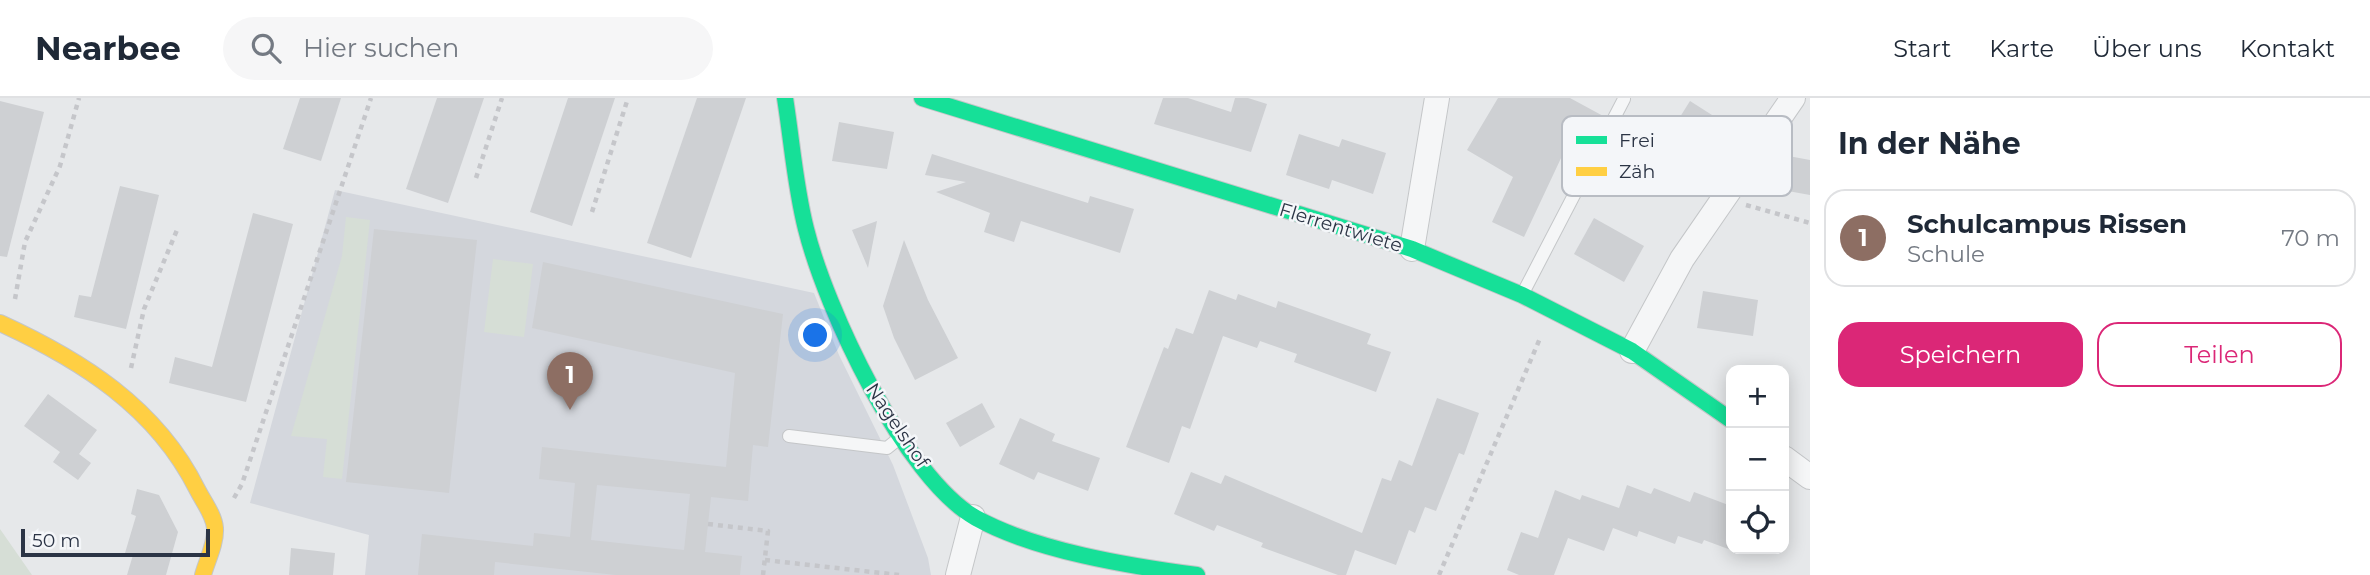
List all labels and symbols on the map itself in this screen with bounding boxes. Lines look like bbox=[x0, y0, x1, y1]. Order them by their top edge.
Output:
legend bbox=[1562, 116, 1792, 196]
text: Frei bbox=[1619, 129, 1655, 152]
text: Zäh bbox=[1619, 160, 1655, 183]
street label: Flerrentwiete bbox=[1277, 198, 1405, 257]
your location bbox=[798, 318, 832, 352]
pin: 1 bbox=[547, 352, 593, 410]
street label: Nagelshof bbox=[861, 379, 935, 473]
scale bar bbox=[21, 526, 210, 558]

